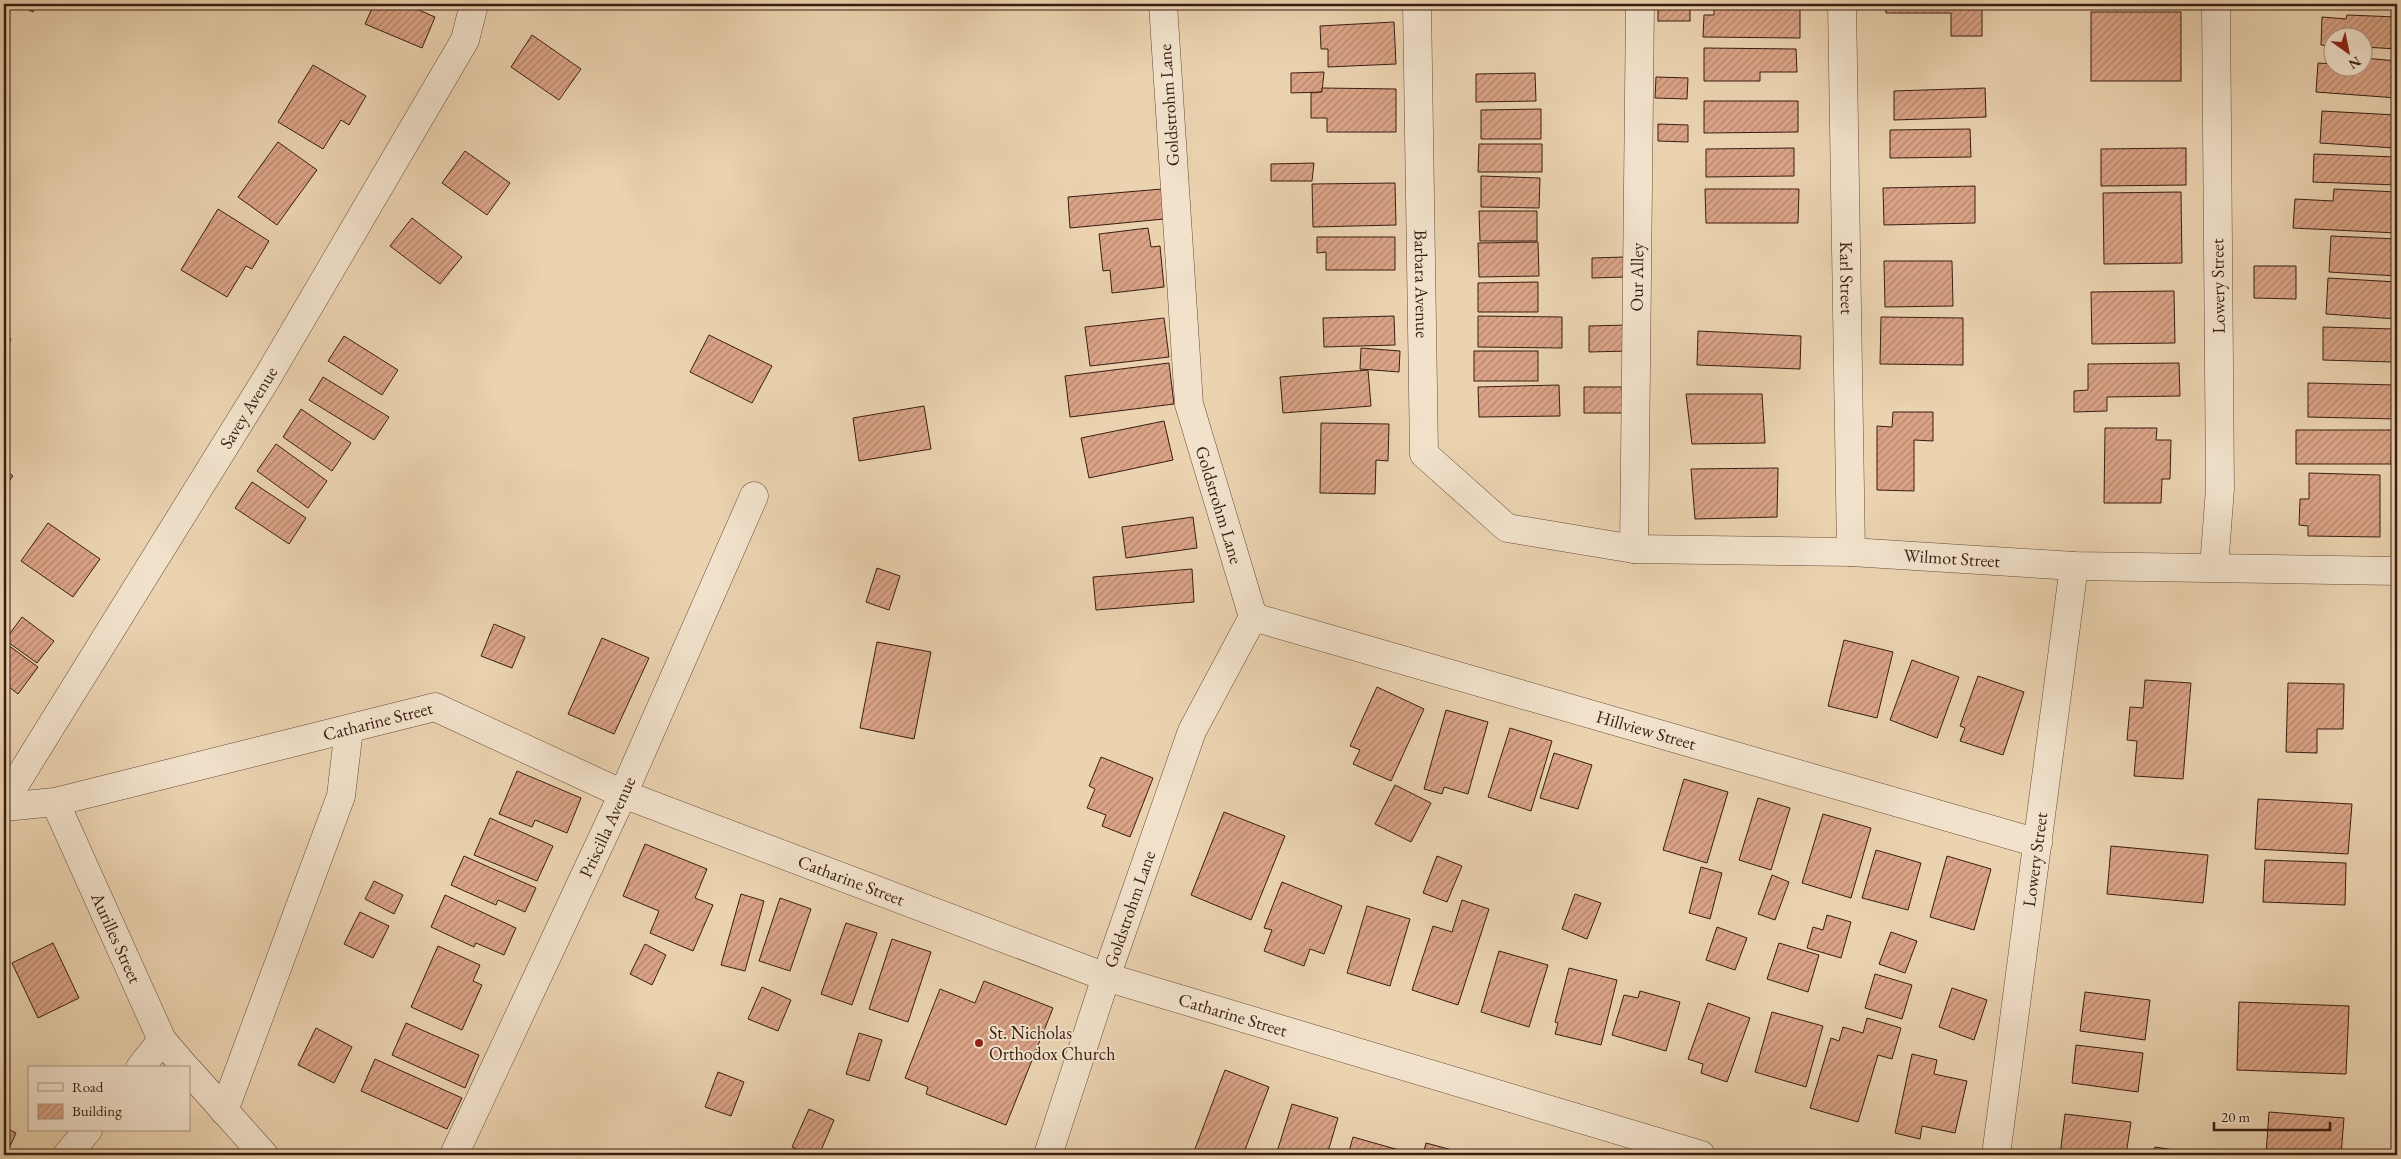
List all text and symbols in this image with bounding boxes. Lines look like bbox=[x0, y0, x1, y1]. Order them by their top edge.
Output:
north arrow bbox=[2324, 28, 2374, 78]
street label: Goldstrohm Lane bbox=[1153, 43, 1184, 167]
text: N bbox=[2345, 52, 2365, 74]
street label: Barbara Avenue bbox=[1410, 230, 1434, 338]
street label: Lowery Street bbox=[2205, 238, 2230, 334]
street label: Karl Street bbox=[1835, 241, 1859, 315]
street label: Our Alley bbox=[1625, 242, 1648, 312]
street label: Savey Avenue bbox=[214, 362, 282, 453]
street label: Goldstrohm Lane bbox=[1191, 443, 1248, 567]
street label: Wilmot Street bbox=[1903, 543, 2001, 572]
street label: Catharine Street bbox=[320, 696, 435, 746]
street label: Hillview Street bbox=[1594, 704, 1699, 755]
street label: Priscilla Avenue bbox=[573, 773, 640, 881]
street label: Lowery Street bbox=[2017, 810, 2052, 908]
street label: Goldstrohm Lane bbox=[1098, 847, 1160, 971]
street label: Catharine Street bbox=[795, 849, 908, 911]
street label: Aurilles Street bbox=[86, 888, 147, 987]
street label: Catharine Street bbox=[1176, 987, 1290, 1042]
place label: St. Nicholas Orthodox Church bbox=[989, 1021, 1115, 1065]
marker: St. Nicholas Orthodox Church bbox=[973, 1037, 985, 1049]
legend bbox=[28, 1066, 190, 1132]
text: Road bbox=[72, 1077, 104, 1096]
scale bar bbox=[2214, 1099, 2330, 1131]
text: Building bbox=[72, 1101, 122, 1120]
text: 20 m bbox=[2221, 1107, 2250, 1126]

